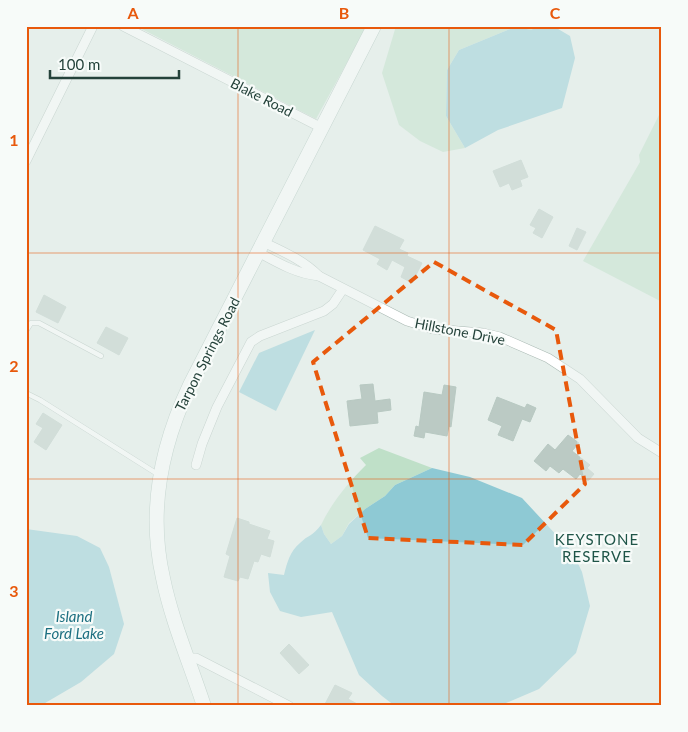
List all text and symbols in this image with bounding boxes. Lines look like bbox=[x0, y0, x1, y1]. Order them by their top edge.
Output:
text: A bbox=[126, 3, 139, 22]
text: B bbox=[339, 3, 349, 22]
text: C bbox=[550, 3, 561, 22]
scale bar bbox=[50, 48, 179, 80]
text: 100 m bbox=[58, 55, 100, 73]
street label: Blake Road bbox=[228, 74, 296, 120]
text: 1 bbox=[9, 130, 19, 149]
street label: Tarpon Springs Road bbox=[171, 294, 243, 414]
street label: Hillstone Drive bbox=[413, 314, 507, 348]
text: 2 bbox=[9, 356, 19, 375]
district label: KEYSTONE RESERVE bbox=[555, 530, 639, 565]
text: 3 bbox=[9, 581, 19, 600]
water label: Island Ford Lake bbox=[44, 607, 104, 642]

